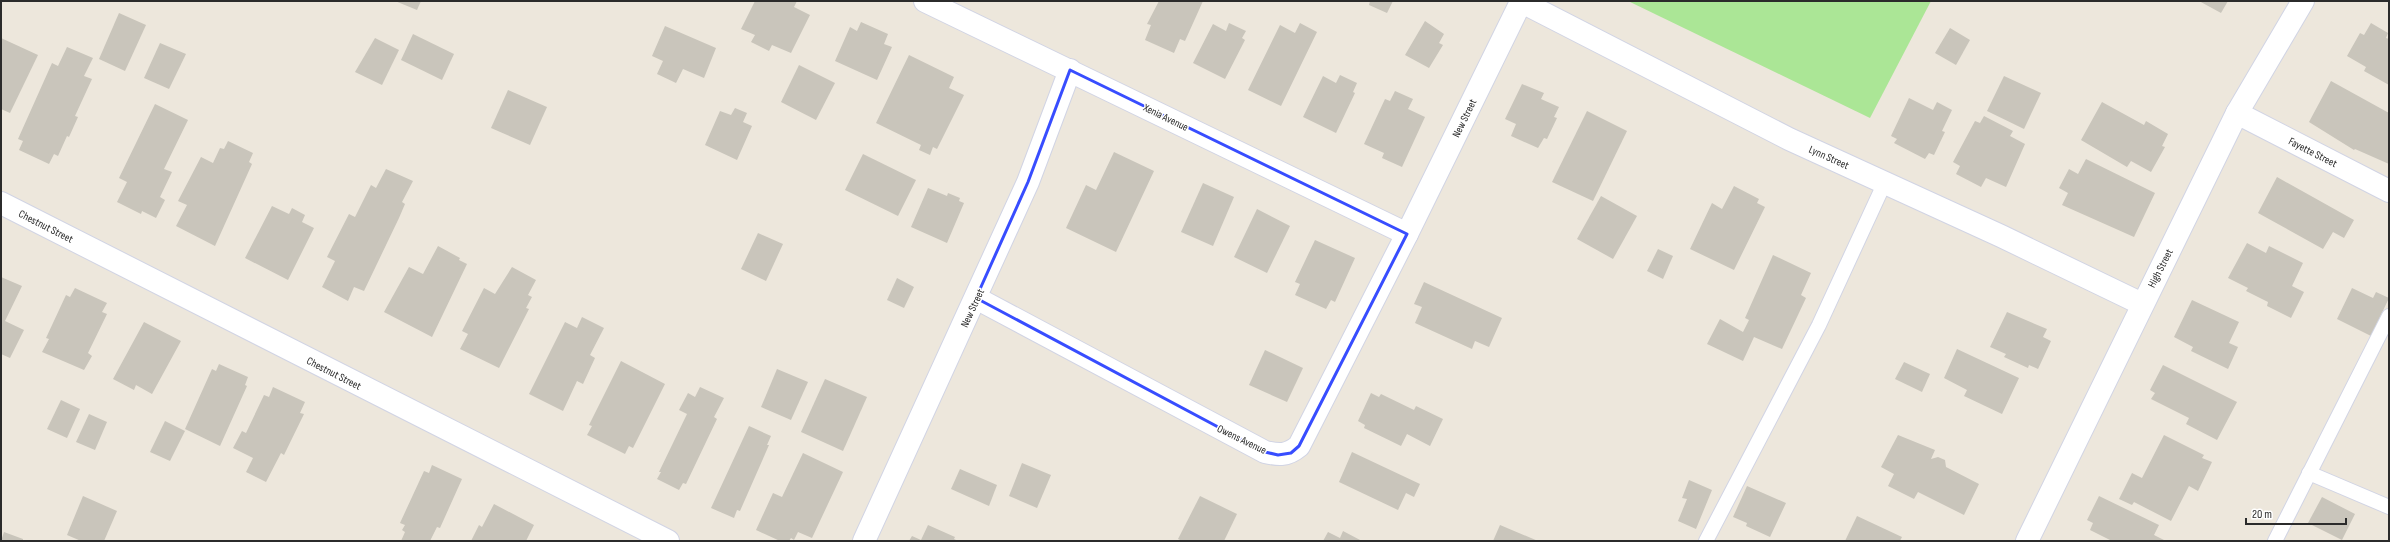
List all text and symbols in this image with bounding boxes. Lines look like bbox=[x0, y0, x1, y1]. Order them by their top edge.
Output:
street label: New Street bbox=[1450, 96, 1480, 140]
street label: Xenia Avenue bbox=[1140, 101, 1190, 134]
street label: Fayette Street bbox=[2286, 135, 2340, 170]
street label: Lynn Street bbox=[1807, 143, 1851, 172]
street label: Chestnut Street bbox=[16, 207, 76, 246]
street label: High Street bbox=[2145, 246, 2176, 290]
street label: New Street bbox=[958, 286, 987, 330]
street label: Chestnut Street bbox=[304, 354, 364, 393]
street label: Owens Avenue bbox=[1215, 422, 1269, 457]
scale bar bbox=[2246, 500, 2346, 526]
text: 20 m bbox=[2252, 507, 2272, 522]

